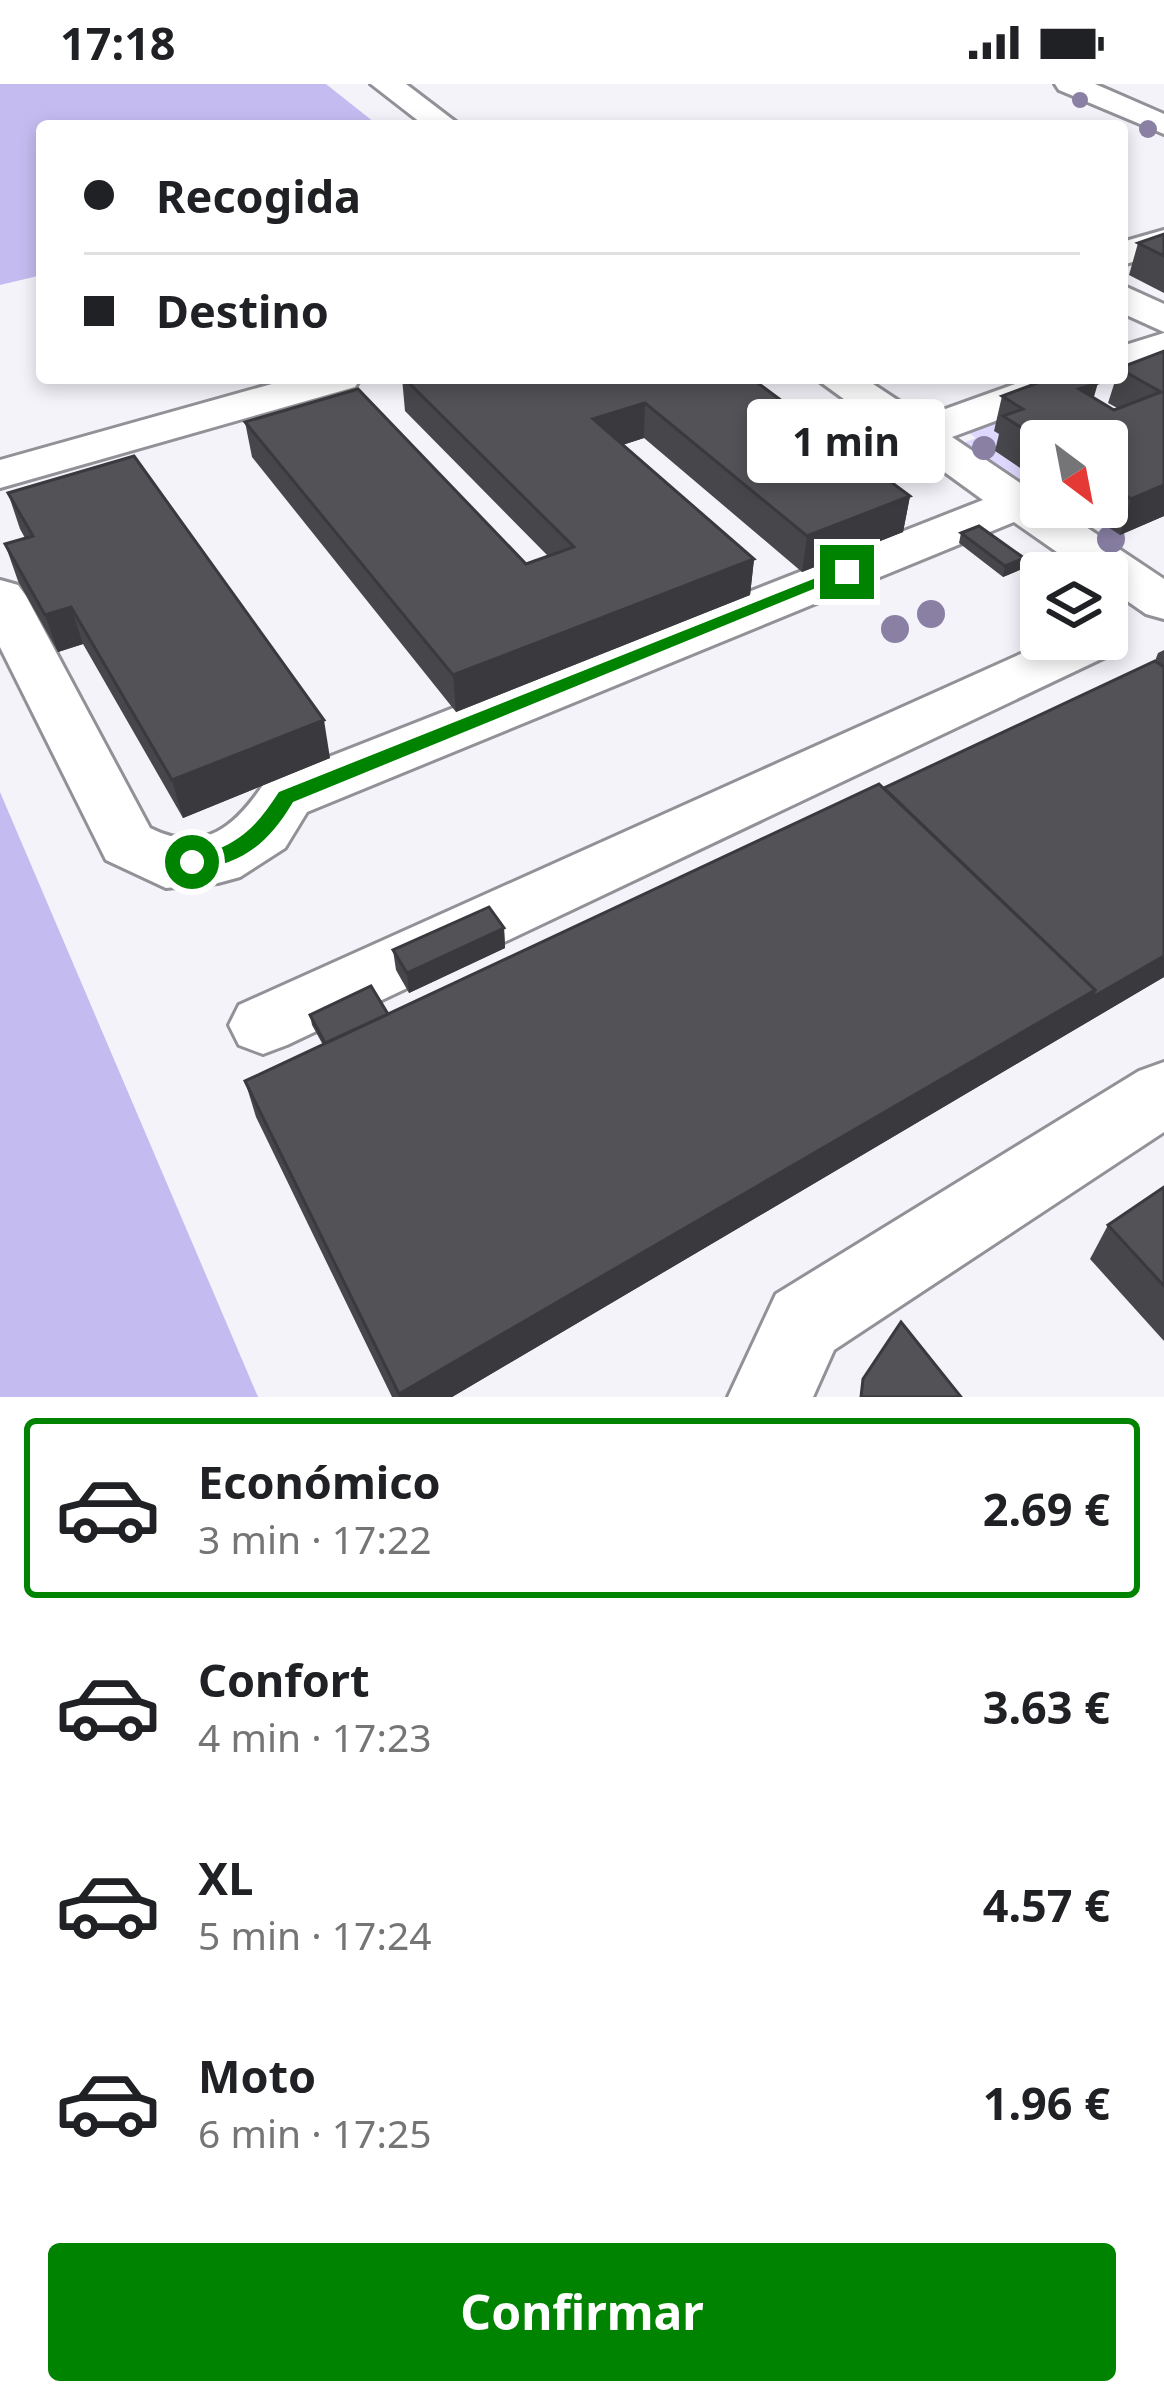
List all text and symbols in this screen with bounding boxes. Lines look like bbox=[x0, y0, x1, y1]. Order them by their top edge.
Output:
text: 17:18 bbox=[60, 12, 176, 73]
text: Recogida bbox=[156, 165, 361, 226]
text: Destino bbox=[156, 280, 329, 341]
callout: 1 min bbox=[748, 398, 946, 482]
text: 1 min bbox=[792, 414, 900, 467]
north arrow bbox=[1020, 420, 1128, 528]
map controls bbox=[1020, 420, 1128, 660]
route end bbox=[820, 545, 874, 599]
button: layers bbox=[1020, 552, 1128, 660]
route start bbox=[165, 835, 219, 889]
text: Económico bbox=[198, 1451, 441, 1512]
icon: car bbox=[54, 1454, 162, 1562]
text: 2.69 € bbox=[983, 1478, 1110, 1539]
text: 3 min · 17:22 bbox=[198, 1512, 432, 1565]
text: Confort bbox=[198, 1649, 369, 1710]
icon: car bbox=[54, 1652, 162, 1760]
text: 3.63 € bbox=[983, 1676, 1110, 1737]
text: 4 min · 17:23 bbox=[198, 1710, 432, 1763]
text: XL bbox=[198, 1847, 253, 1908]
icon: car bbox=[54, 1850, 162, 1958]
text: 4.57 € bbox=[983, 1874, 1110, 1935]
text: 5 min · 17:24 bbox=[198, 1908, 432, 1961]
text: Moto bbox=[198, 2045, 316, 2106]
icon: car bbox=[54, 2048, 162, 2156]
text: 1.96 € bbox=[983, 2072, 1110, 2133]
text: 6 min · 17:25 bbox=[198, 2106, 432, 2159]
button: Confirmar bbox=[48, 2243, 1116, 2381]

